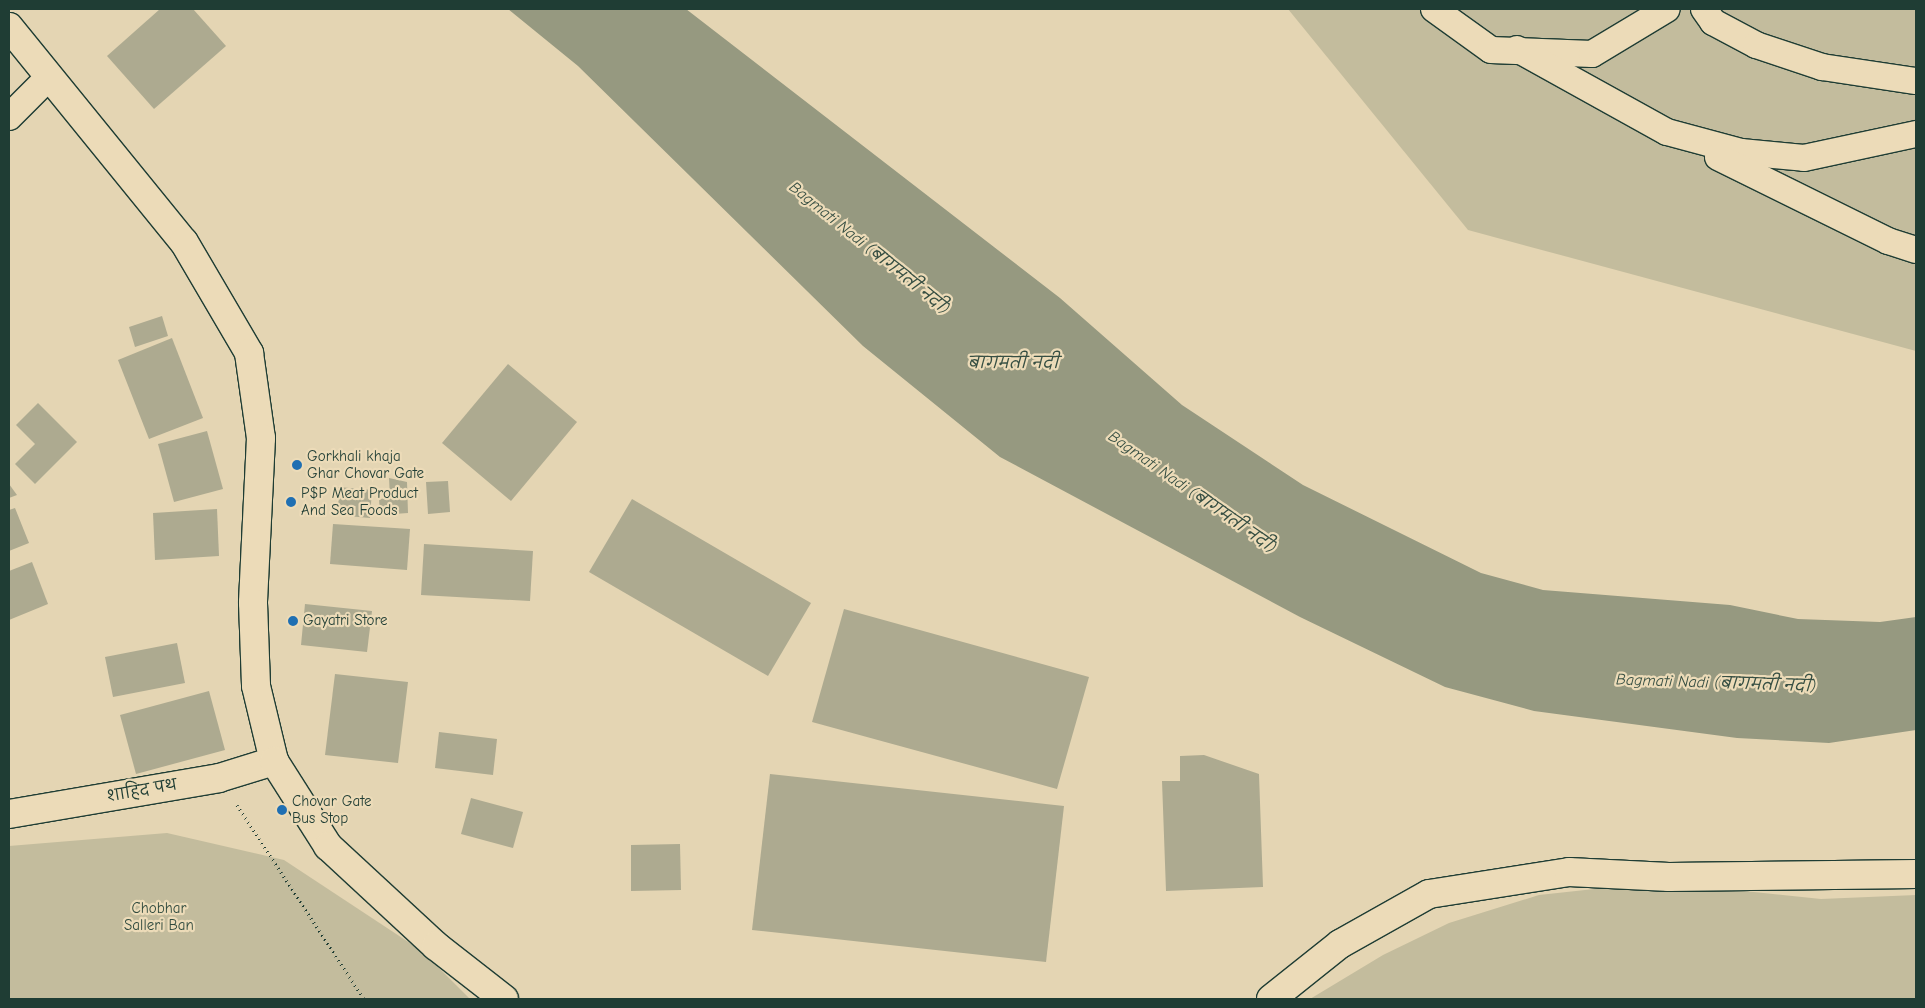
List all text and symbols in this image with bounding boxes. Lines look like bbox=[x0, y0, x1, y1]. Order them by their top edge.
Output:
water label: Bagmati Nadi (बागमती नदी) bbox=[785, 178, 953, 318]
water label: बागमती नदी bbox=[968, 353, 1058, 373]
water label: Bagmati Nadi (बागमती नदी) bbox=[1104, 427, 1280, 557]
place label: Gorkhali khaja Ghar Chovar Gate bbox=[307, 447, 424, 482]
marker: Gorkhali khaja Ghar Chovar Gate bbox=[291, 459, 303, 471]
place label: P$P Meat Product And Sea Foods bbox=[301, 484, 418, 519]
marker: P$P Meat Product And Sea Foods bbox=[285, 496, 297, 508]
place label: Gayatri Store bbox=[303, 612, 388, 630]
marker: Gayatri Store bbox=[287, 615, 299, 627]
water label: Bagmati Nadi (बागमती नदी) bbox=[1616, 670, 1816, 696]
street label: शाहिद पथ bbox=[106, 776, 178, 806]
place label: Chovar Gate Bus Stop bbox=[292, 792, 372, 827]
marker: Chovar Gate Bus Stop bbox=[276, 804, 288, 816]
park label: Chobhar Salleri Ban bbox=[124, 899, 194, 934]

